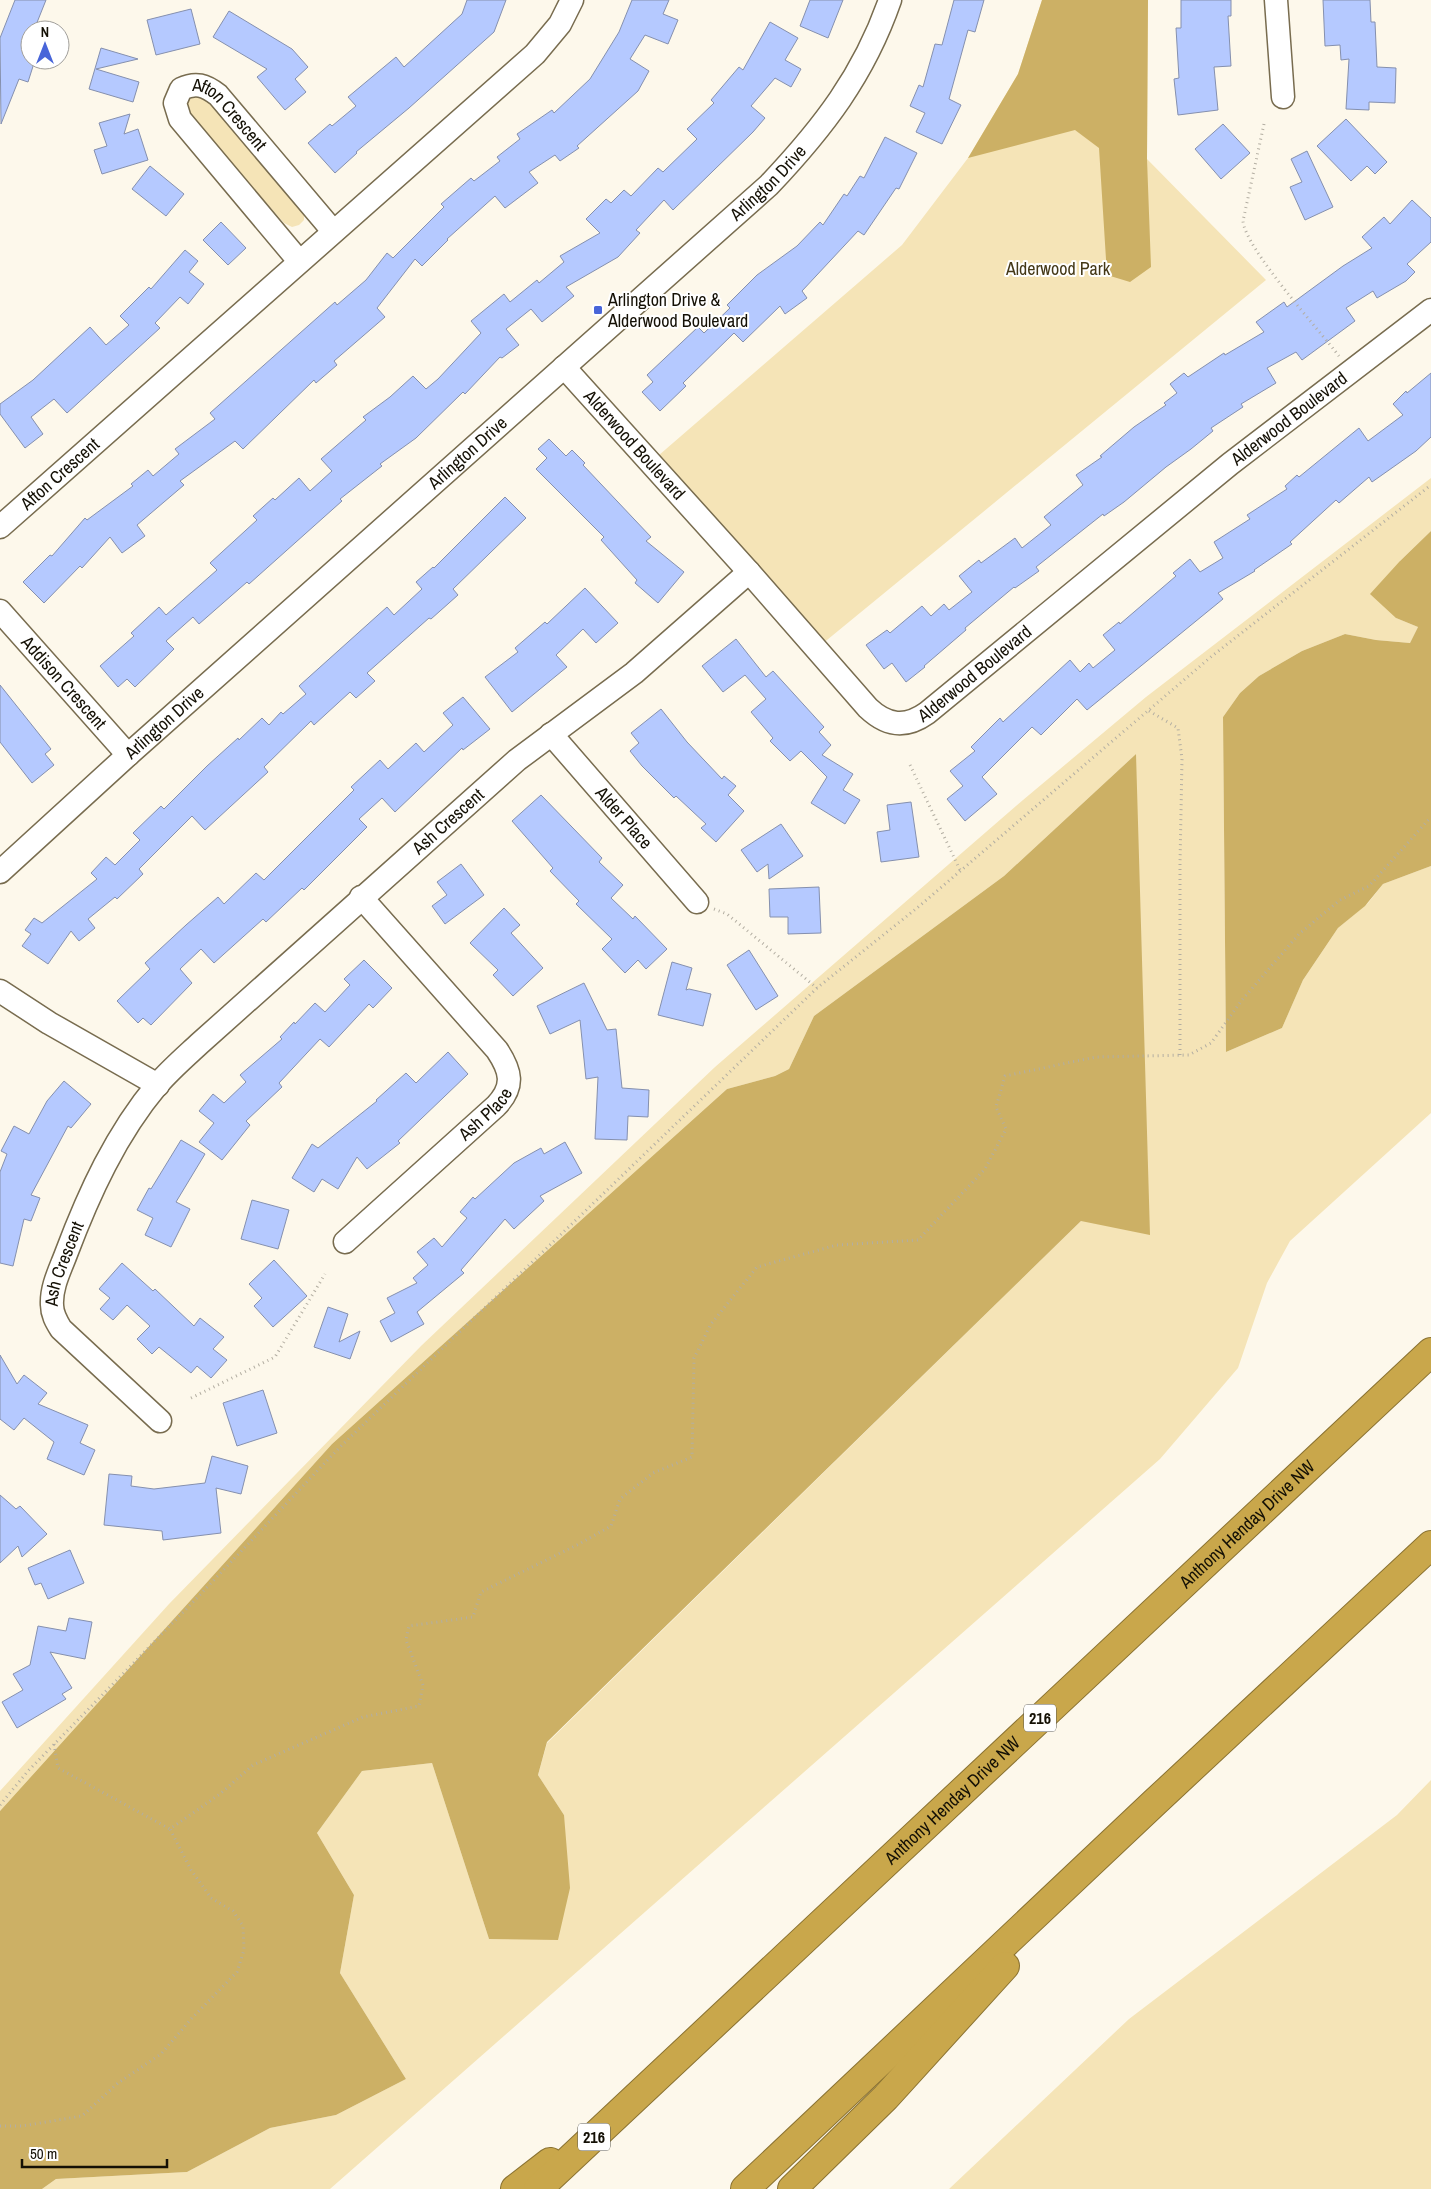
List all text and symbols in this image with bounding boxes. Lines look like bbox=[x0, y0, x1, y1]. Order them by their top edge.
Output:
north arrow bbox=[20, 20, 70, 70]
text: N bbox=[41, 23, 49, 41]
street label: Afton Crescent bbox=[191, 72, 273, 156]
street label: Arlington Drive bbox=[723, 139, 812, 227]
park label: Alderwood Park bbox=[1005, 256, 1111, 281]
place label: Arlington Drive & Alderwood Boulevard bbox=[607, 287, 748, 333]
marker: Arlington Drive & Alderwood Boulevard bbox=[592, 304, 604, 316]
street label: Alderwood Boulevard bbox=[1225, 366, 1352, 472]
street label: Alderwood Boulevard bbox=[578, 383, 691, 505]
street label: Arlington Drive bbox=[421, 410, 513, 495]
street label: Afton Crescent bbox=[14, 432, 104, 516]
street label: Alderwood Boulevard bbox=[912, 619, 1037, 728]
street label: Addison Crescent bbox=[15, 629, 113, 735]
street label: Arlington Drive bbox=[118, 680, 209, 765]
street label: Alder Place bbox=[589, 780, 658, 854]
street label: Ash Crescent bbox=[406, 782, 489, 861]
street label: Ash Place bbox=[452, 1084, 518, 1147]
street label: Ash Crescent bbox=[39, 1217, 90, 1308]
street label: Anthony Henday Drive NW bbox=[1173, 1454, 1320, 1594]
road number: 216 bbox=[1024, 1705, 1056, 1732]
street label: Anthony Henday Drive NW bbox=[878, 1730, 1025, 1871]
road number: 216 bbox=[578, 2124, 610, 2150]
scale bar bbox=[22, 2136, 168, 2168]
text: 50 m bbox=[30, 2143, 57, 2164]

